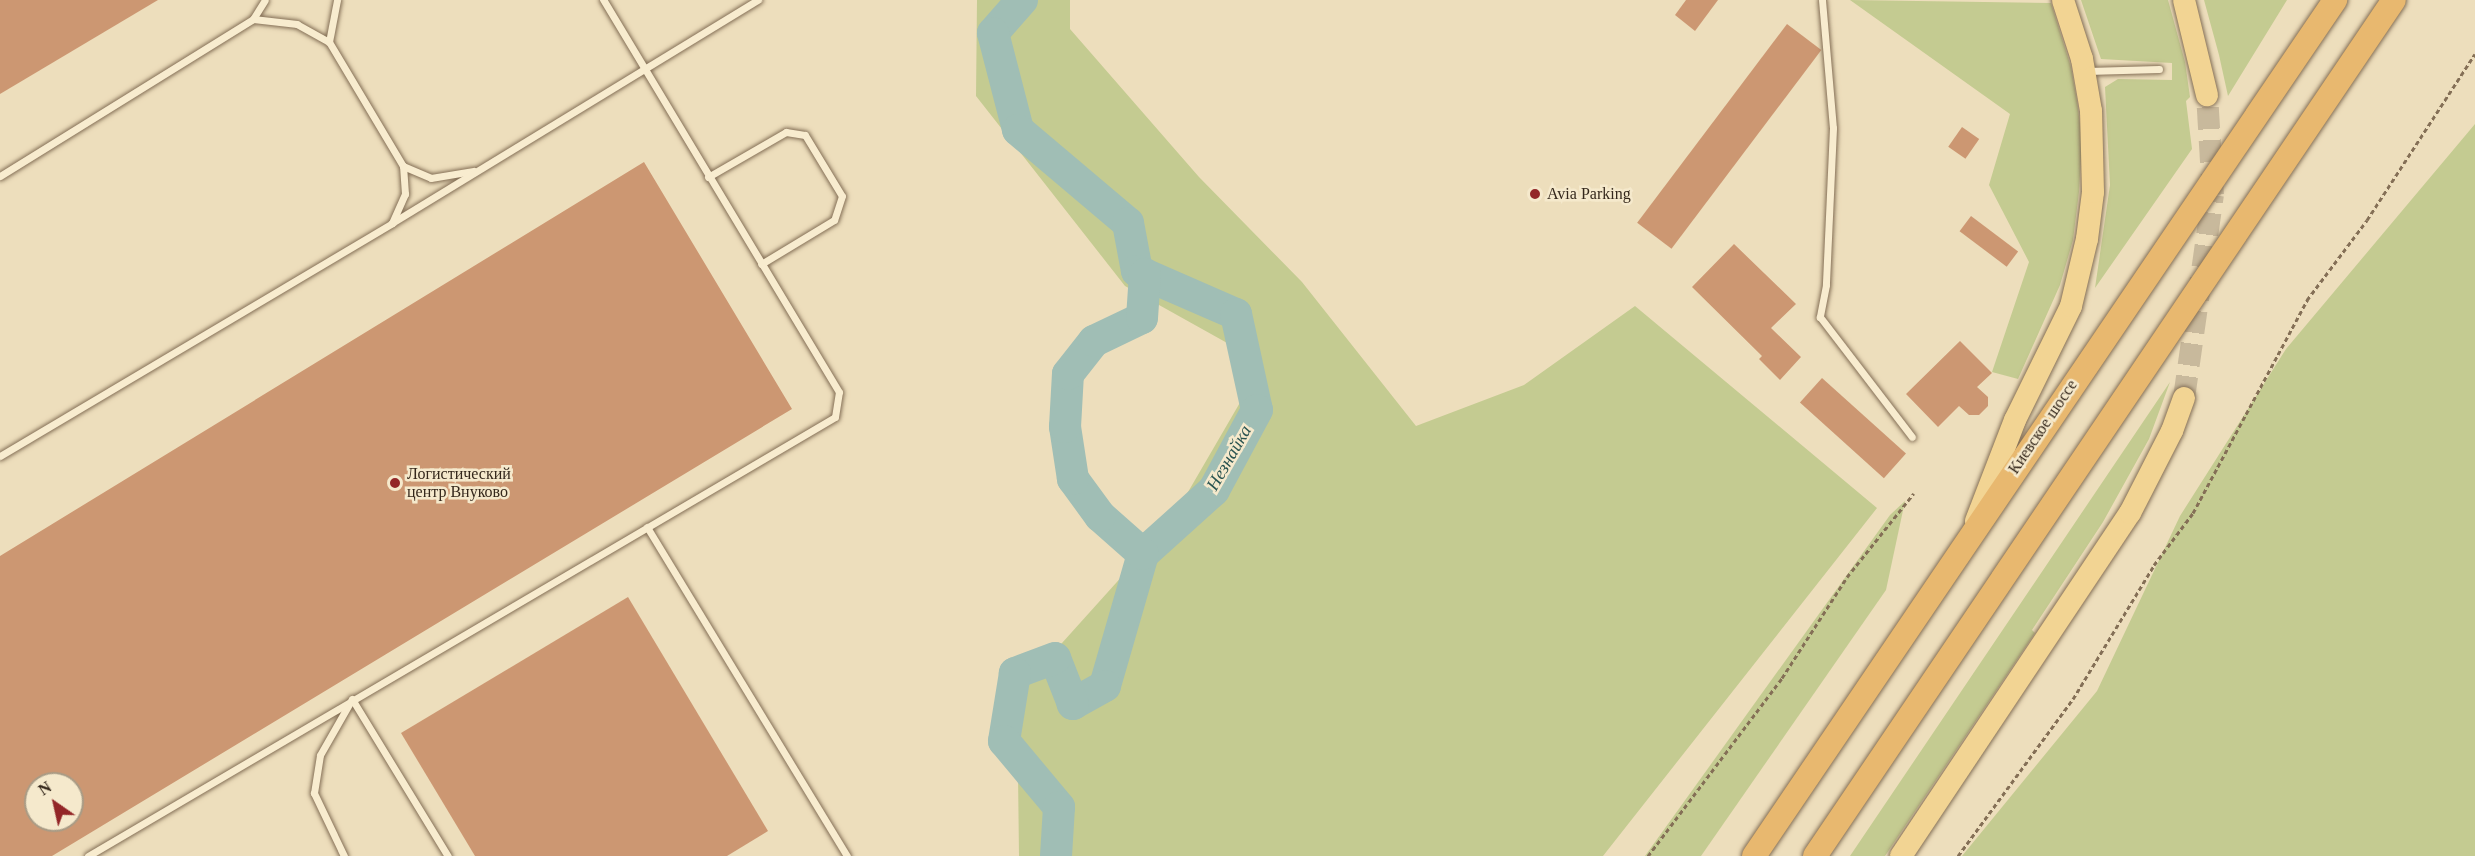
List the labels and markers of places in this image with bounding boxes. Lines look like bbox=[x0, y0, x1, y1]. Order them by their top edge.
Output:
place label: Avia Parking bbox=[1547, 184, 1631, 204]
marker: Avia Parking bbox=[1528, 187, 1542, 201]
place label: Логистический центр Внуково bbox=[407, 464, 511, 502]
marker: Логистический центр Внуково bbox=[388, 476, 402, 490]

